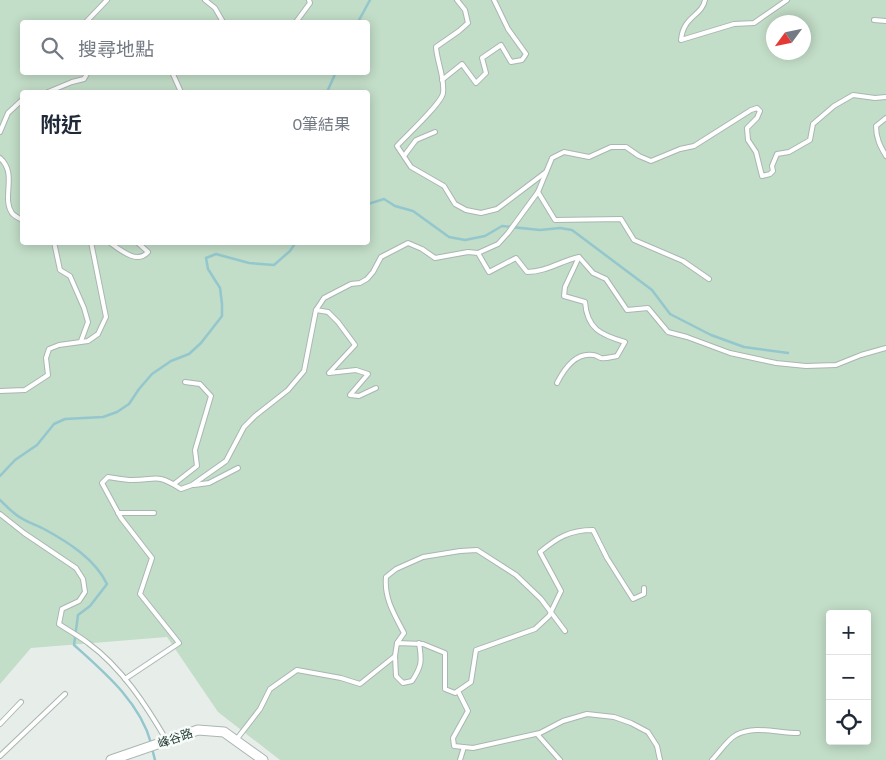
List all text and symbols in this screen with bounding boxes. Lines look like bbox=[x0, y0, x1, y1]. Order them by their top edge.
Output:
north arrow bbox=[766, 15, 811, 60]
search box bbox=[20, 20, 370, 75]
icon: search bbox=[38, 34, 66, 62]
text: 搜尋地點 bbox=[78, 37, 154, 60]
text: 附近 bbox=[40, 111, 82, 136]
text: 0筆結果 bbox=[293, 114, 350, 133]
map controls bbox=[826, 610, 871, 745]
button: + bbox=[826, 610, 871, 655]
button: − bbox=[826, 655, 871, 700]
button: locate bbox=[826, 700, 871, 745]
street label: 峰谷路 bbox=[156, 725, 194, 751]

